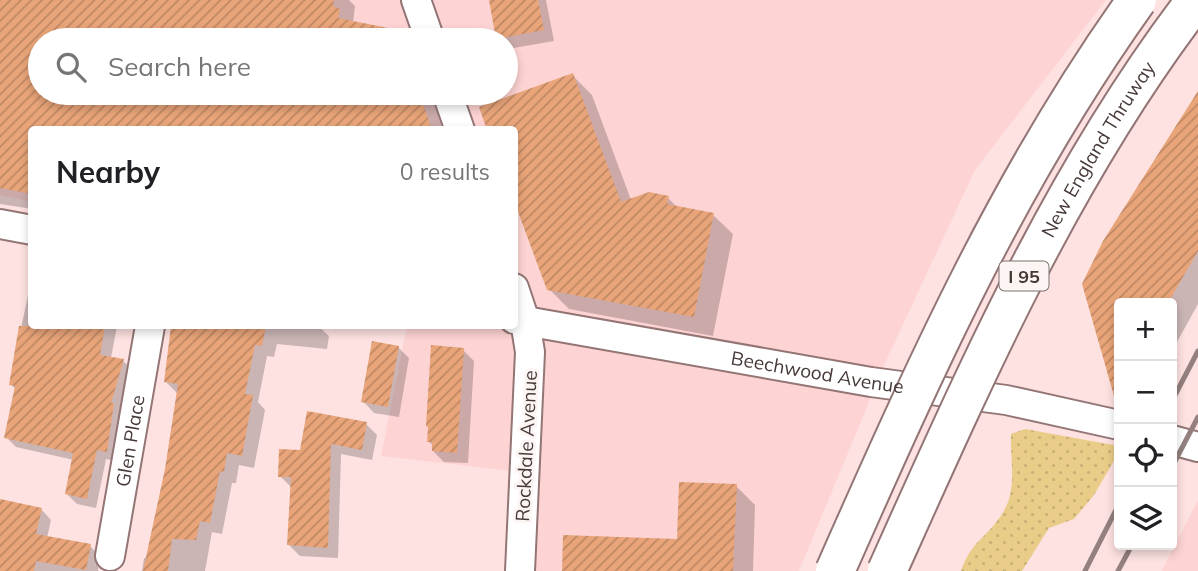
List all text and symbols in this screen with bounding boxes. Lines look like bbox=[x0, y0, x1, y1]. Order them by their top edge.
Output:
search box bbox=[28, 28, 518, 105]
icon: search bbox=[52, 48, 90, 86]
text: Search here bbox=[108, 50, 251, 83]
street label: New England Thruway bbox=[1036, 56, 1160, 241]
text: Nearby bbox=[56, 153, 160, 191]
text: 0 results bbox=[400, 157, 490, 186]
road number: I 95 bbox=[1000, 262, 1048, 290]
map controls bbox=[1114, 298, 1177, 550]
button: + bbox=[1114, 298, 1177, 361]
street label: Beechwood Avenue bbox=[729, 346, 905, 398]
button: − bbox=[1114, 361, 1177, 424]
street label: Rockdale Avenue bbox=[510, 370, 542, 522]
street label: Glen Place bbox=[110, 393, 150, 488]
button: locate bbox=[1114, 424, 1177, 487]
button: layers bbox=[1114, 487, 1177, 550]

